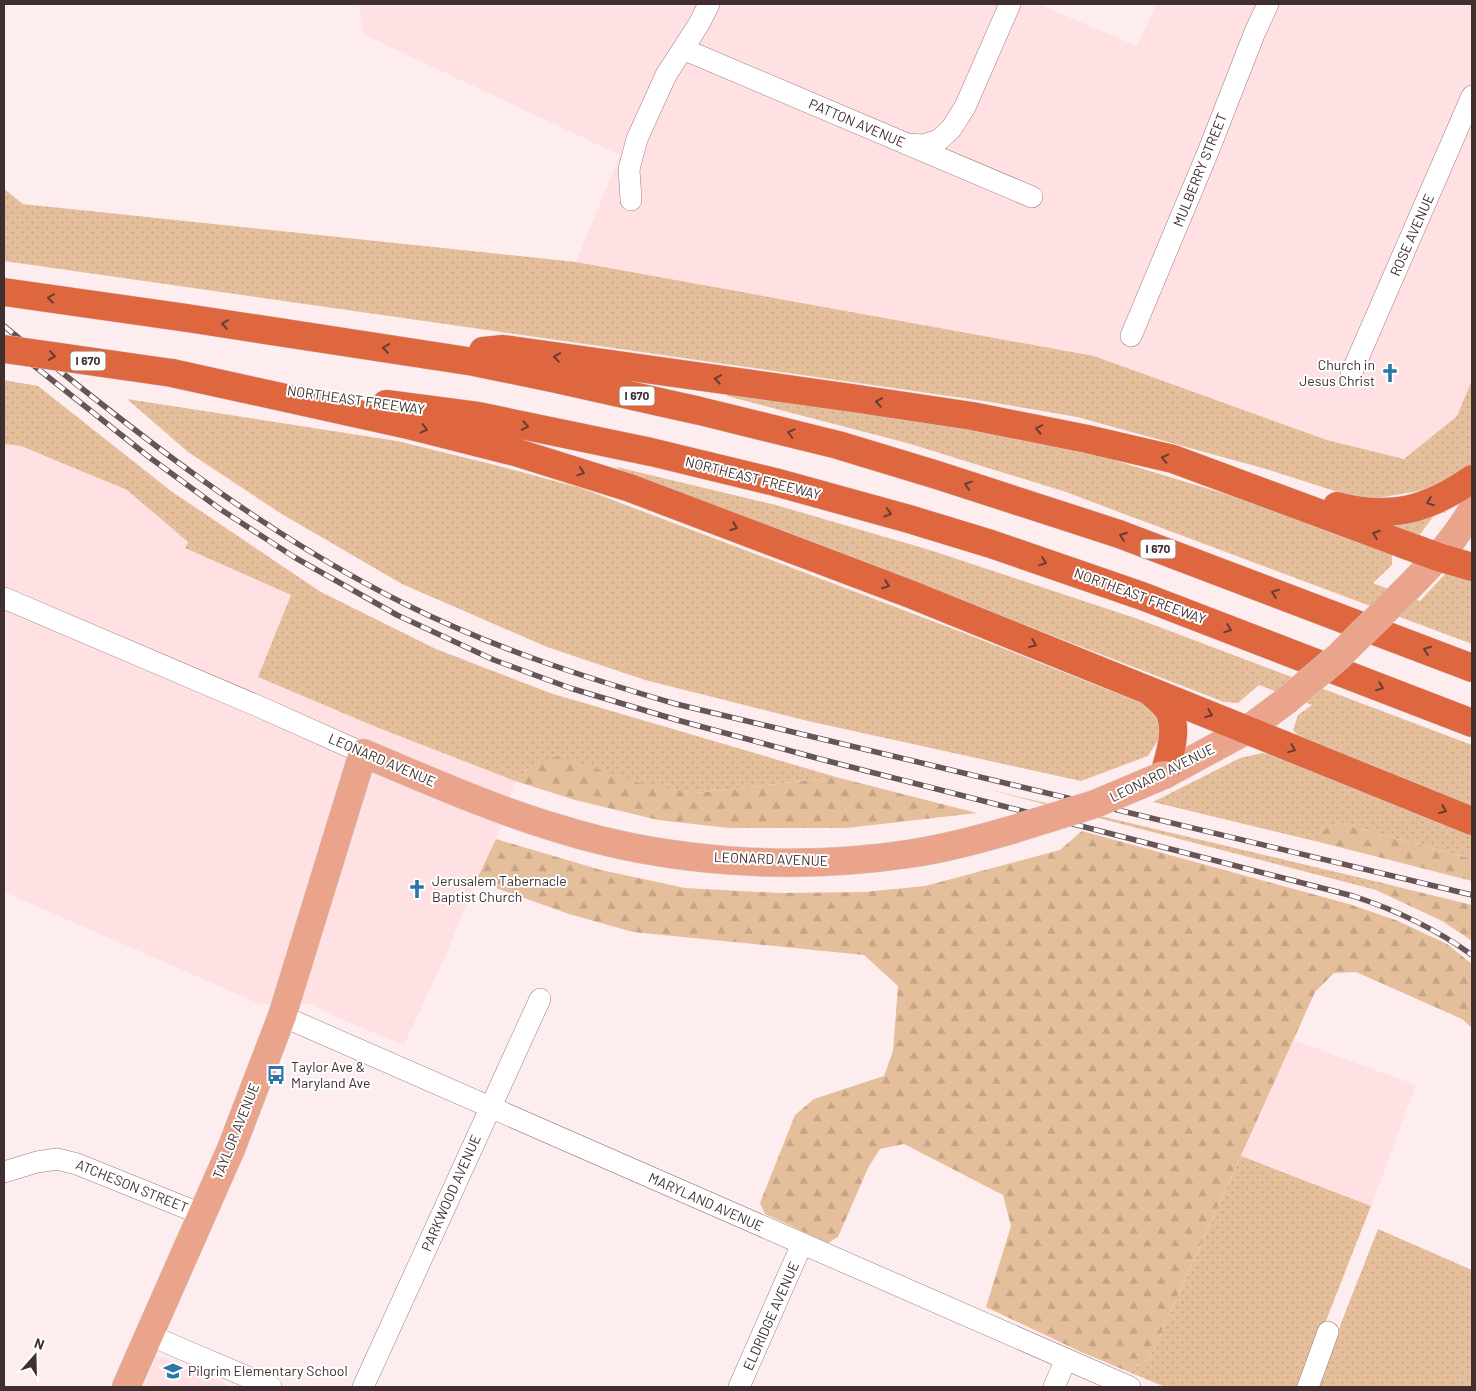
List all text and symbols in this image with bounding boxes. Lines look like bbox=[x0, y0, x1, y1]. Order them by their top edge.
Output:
street label: PATTON AVENUE bbox=[806, 95, 908, 151]
street label: MULBERRY STREET bbox=[1169, 110, 1230, 229]
street label: ROSE AVENUE bbox=[1386, 191, 1437, 278]
one-way arrow bbox=[47, 293, 55, 304]
one-way arrow bbox=[221, 319, 230, 329]
one-way arrow bbox=[382, 343, 390, 354]
one-way arrow bbox=[48, 350, 56, 361]
road number: I 670 bbox=[70, 352, 106, 371]
one-way arrow bbox=[552, 352, 561, 362]
place label: Church in Jesus Christ bbox=[1299, 356, 1375, 389]
church icon: Church in Jesus Christ bbox=[1379, 362, 1401, 384]
one-way arrow bbox=[713, 374, 721, 385]
street label: NORTHEAST FREEWAY bbox=[286, 381, 426, 418]
road number: I 670 bbox=[620, 386, 654, 406]
one-way arrow bbox=[874, 397, 883, 407]
one-way arrow bbox=[521, 420, 530, 430]
one-way arrow bbox=[420, 423, 429, 434]
one-way arrow bbox=[1034, 425, 1043, 435]
one-way arrow bbox=[786, 428, 795, 439]
street label: NORTHEAST FREEWAY bbox=[684, 452, 823, 503]
one-way arrow bbox=[1161, 453, 1170, 464]
one-way arrow bbox=[576, 466, 585, 476]
one-way arrow bbox=[965, 481, 973, 491]
one-way arrow bbox=[1426, 496, 1435, 507]
one-way arrow bbox=[883, 508, 891, 518]
one-way arrow bbox=[729, 521, 738, 531]
one-way arrow bbox=[1373, 530, 1381, 540]
one-way arrow bbox=[1119, 532, 1127, 542]
road number: I 670 bbox=[1140, 540, 1176, 558]
one-way arrow bbox=[1038, 556, 1046, 566]
street label: NORTHEAST FREEWAY bbox=[1072, 564, 1208, 627]
one-way arrow bbox=[881, 579, 889, 589]
one-way arrow bbox=[1271, 588, 1280, 599]
one-way arrow bbox=[1224, 623, 1232, 633]
one-way arrow bbox=[1028, 637, 1037, 648]
one-way arrow bbox=[1423, 646, 1432, 656]
one-way arrow bbox=[1375, 681, 1384, 692]
one-way arrow bbox=[1204, 708, 1212, 718]
street label: LEONARD AVENUE bbox=[326, 729, 438, 790]
street label: LEONARD AVENUE bbox=[1107, 740, 1217, 805]
one-way arrow bbox=[1287, 743, 1296, 753]
one-way arrow bbox=[1438, 804, 1447, 815]
street label: LEONARD AVENUE bbox=[714, 848, 829, 869]
place label: Jerusalem Tabernacle Baptist Church bbox=[432, 872, 567, 905]
church icon: Jerusalem Tabernacle Baptist Church bbox=[406, 878, 428, 900]
place label: Taylor Ave & Maryland Ave bbox=[291, 1058, 370, 1091]
bus stop icon: Taylor Ave & Maryland Ave bbox=[265, 1064, 287, 1086]
street label: TAYLOR AVENUE bbox=[209, 1080, 263, 1181]
street label: PARKWOOD AVENUE bbox=[417, 1132, 484, 1254]
street label: ATCHESON STREET bbox=[74, 1155, 191, 1216]
street label: MARYLAND AVENUE bbox=[646, 1169, 766, 1235]
street label: ELDRIDGE AVENUE bbox=[739, 1259, 802, 1373]
north arrow bbox=[10, 1331, 60, 1381]
text: N bbox=[32, 1334, 47, 1353]
school or university icon: Pilgrim Elementary School bbox=[162, 1360, 184, 1382]
place label: Pilgrim Elementary School bbox=[188, 1362, 348, 1379]

